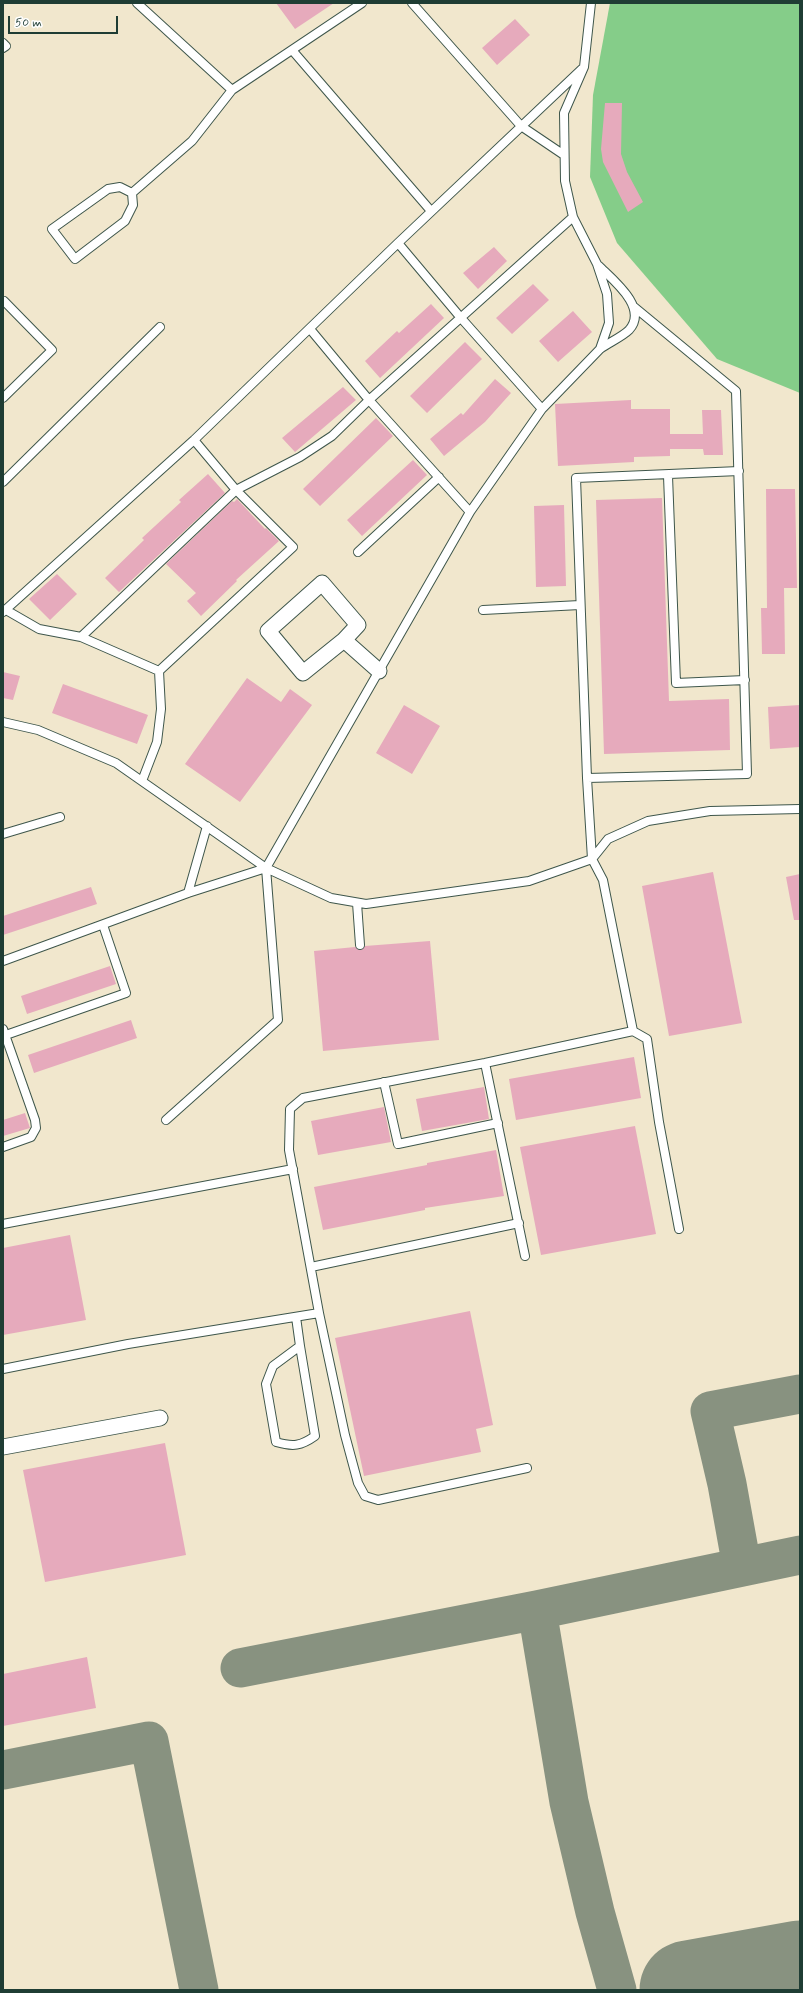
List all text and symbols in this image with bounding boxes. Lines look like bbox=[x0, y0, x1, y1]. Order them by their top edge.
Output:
scale bar bbox=[10, 8, 120, 34]
text: 50 m bbox=[15, 15, 42, 31]

